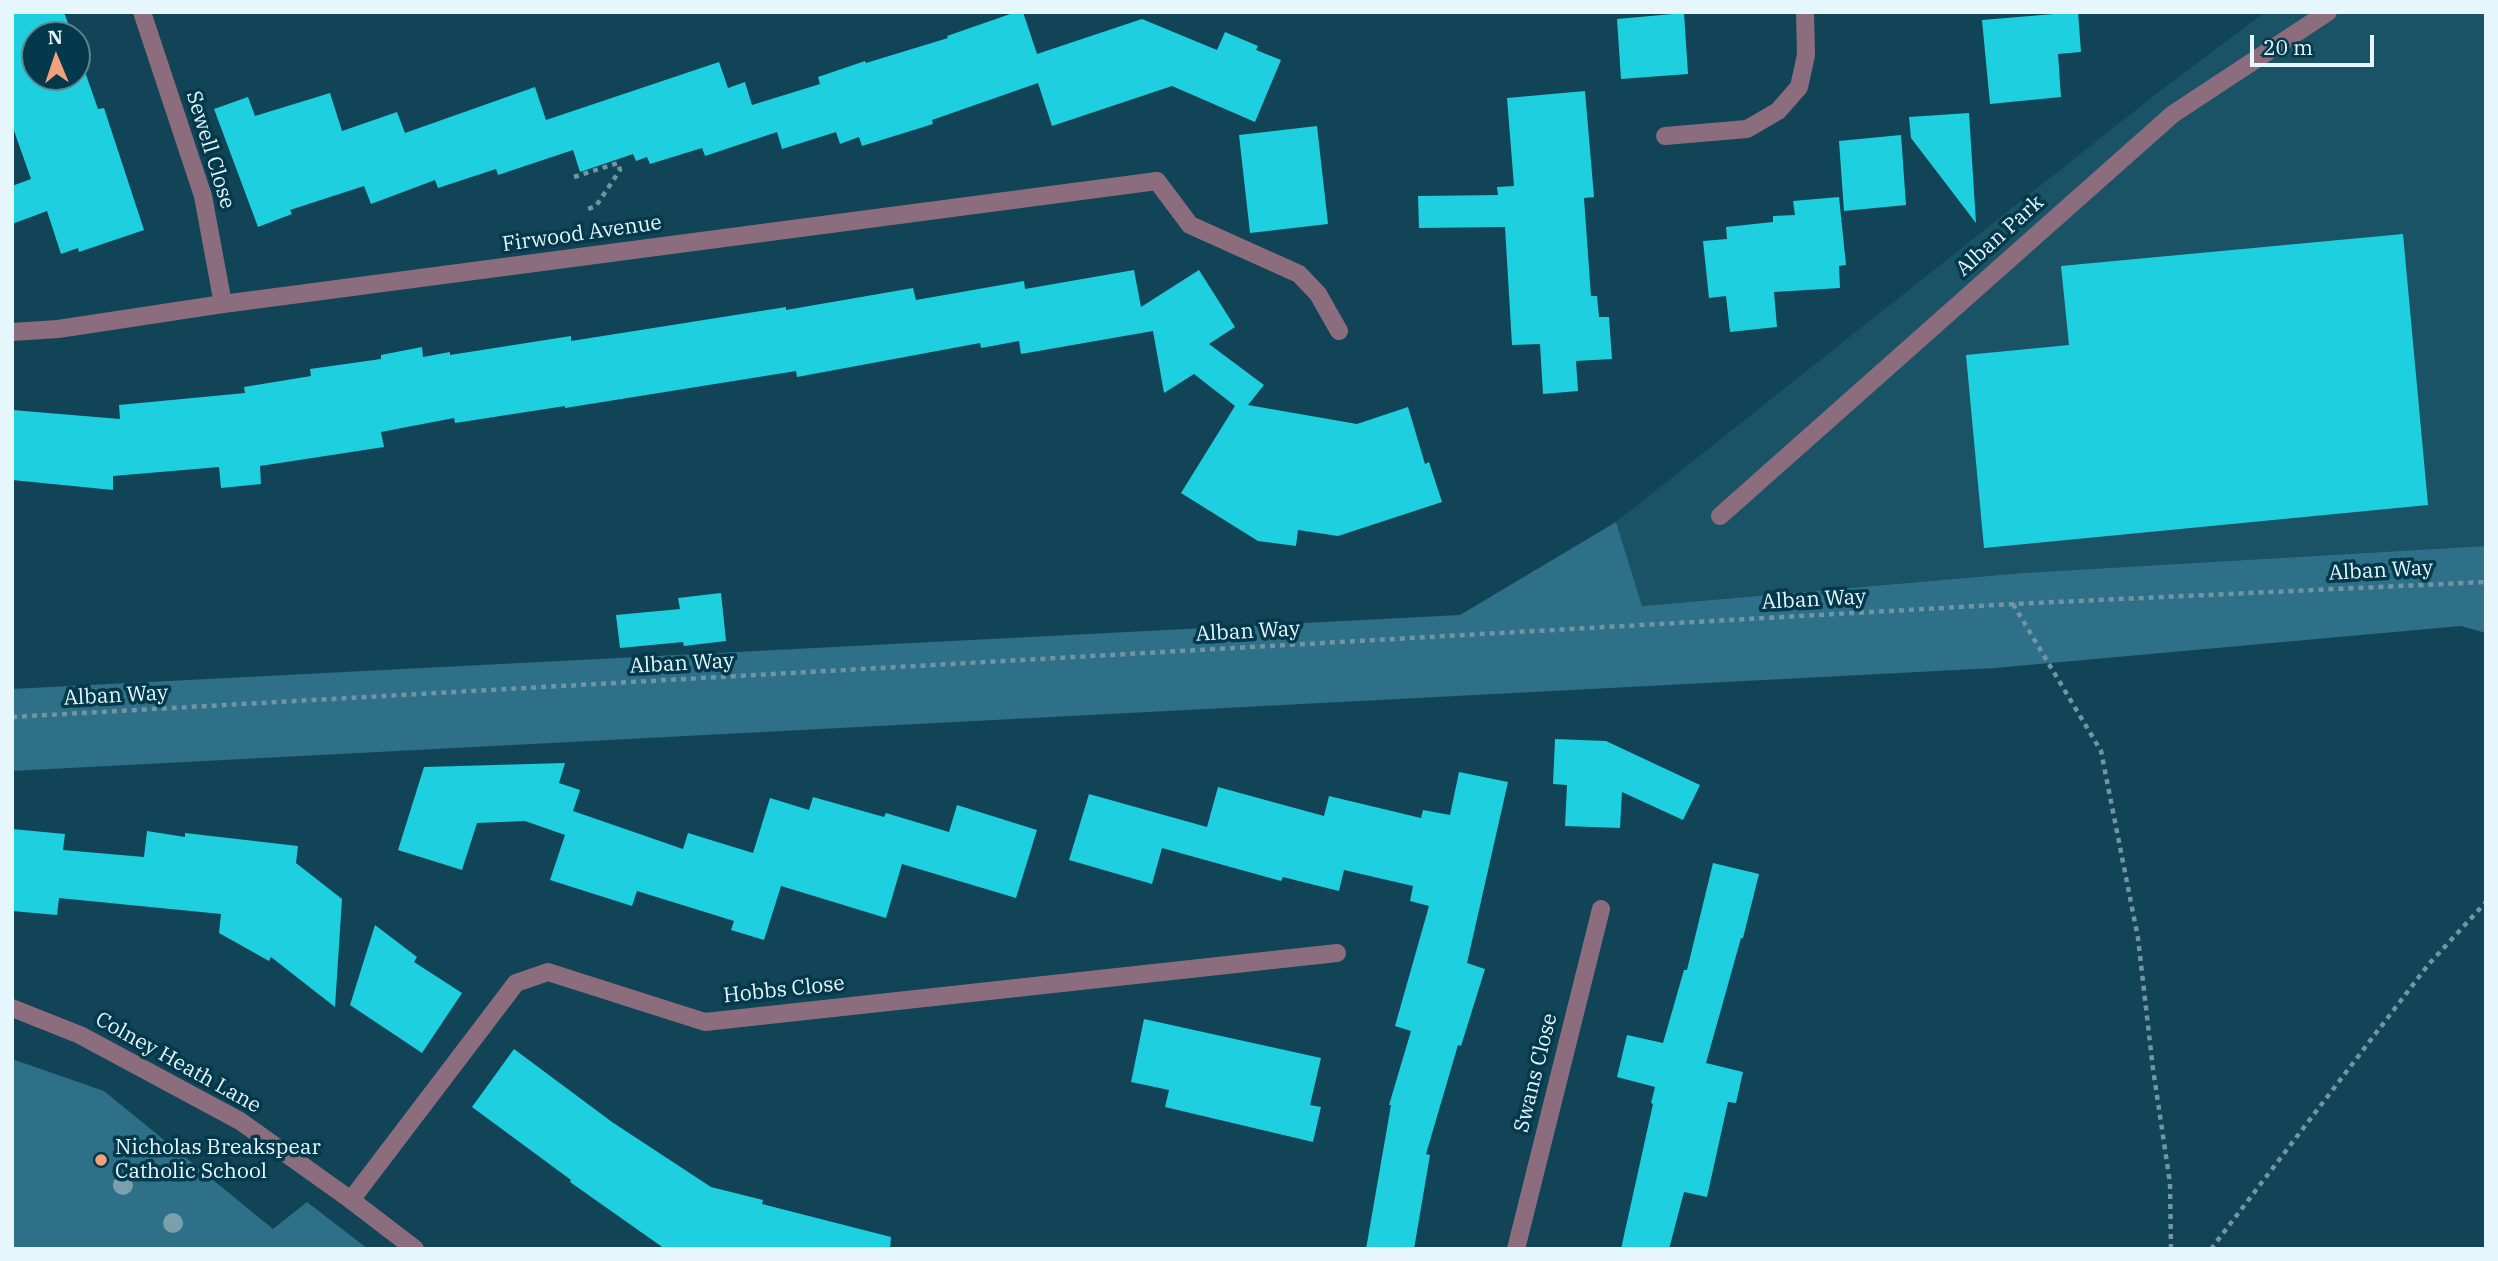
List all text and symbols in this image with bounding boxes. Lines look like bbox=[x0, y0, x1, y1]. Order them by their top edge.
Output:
north arrow bbox=[21, 21, 91, 91]
scale bar bbox=[2253, 21, 2377, 65]
text: N bbox=[47, 25, 63, 49]
text: 20 m bbox=[2263, 33, 2313, 61]
street label: Sewell Close bbox=[180, 88, 240, 212]
street label: Alban Park bbox=[1951, 190, 2049, 282]
street label: Firwood Avenue bbox=[501, 210, 663, 258]
street label: Alban Way bbox=[2328, 556, 2434, 586]
street label: Alban Way bbox=[1761, 585, 1867, 615]
street label: Alban Way bbox=[1195, 617, 1301, 647]
street label: Alban Way bbox=[629, 649, 735, 679]
street label: Alban Way bbox=[63, 681, 169, 711]
street label: Hobbs Close bbox=[722, 971, 846, 1009]
street label: Colney Heath Lane bbox=[91, 1007, 265, 1119]
street label: Swans Close bbox=[1509, 1011, 1563, 1135]
place label: Nicholas Breakspear Catholic School bbox=[115, 1135, 321, 1185]
marker: Nicholas Breakspear Catholic School bbox=[93, 1152, 109, 1168]

